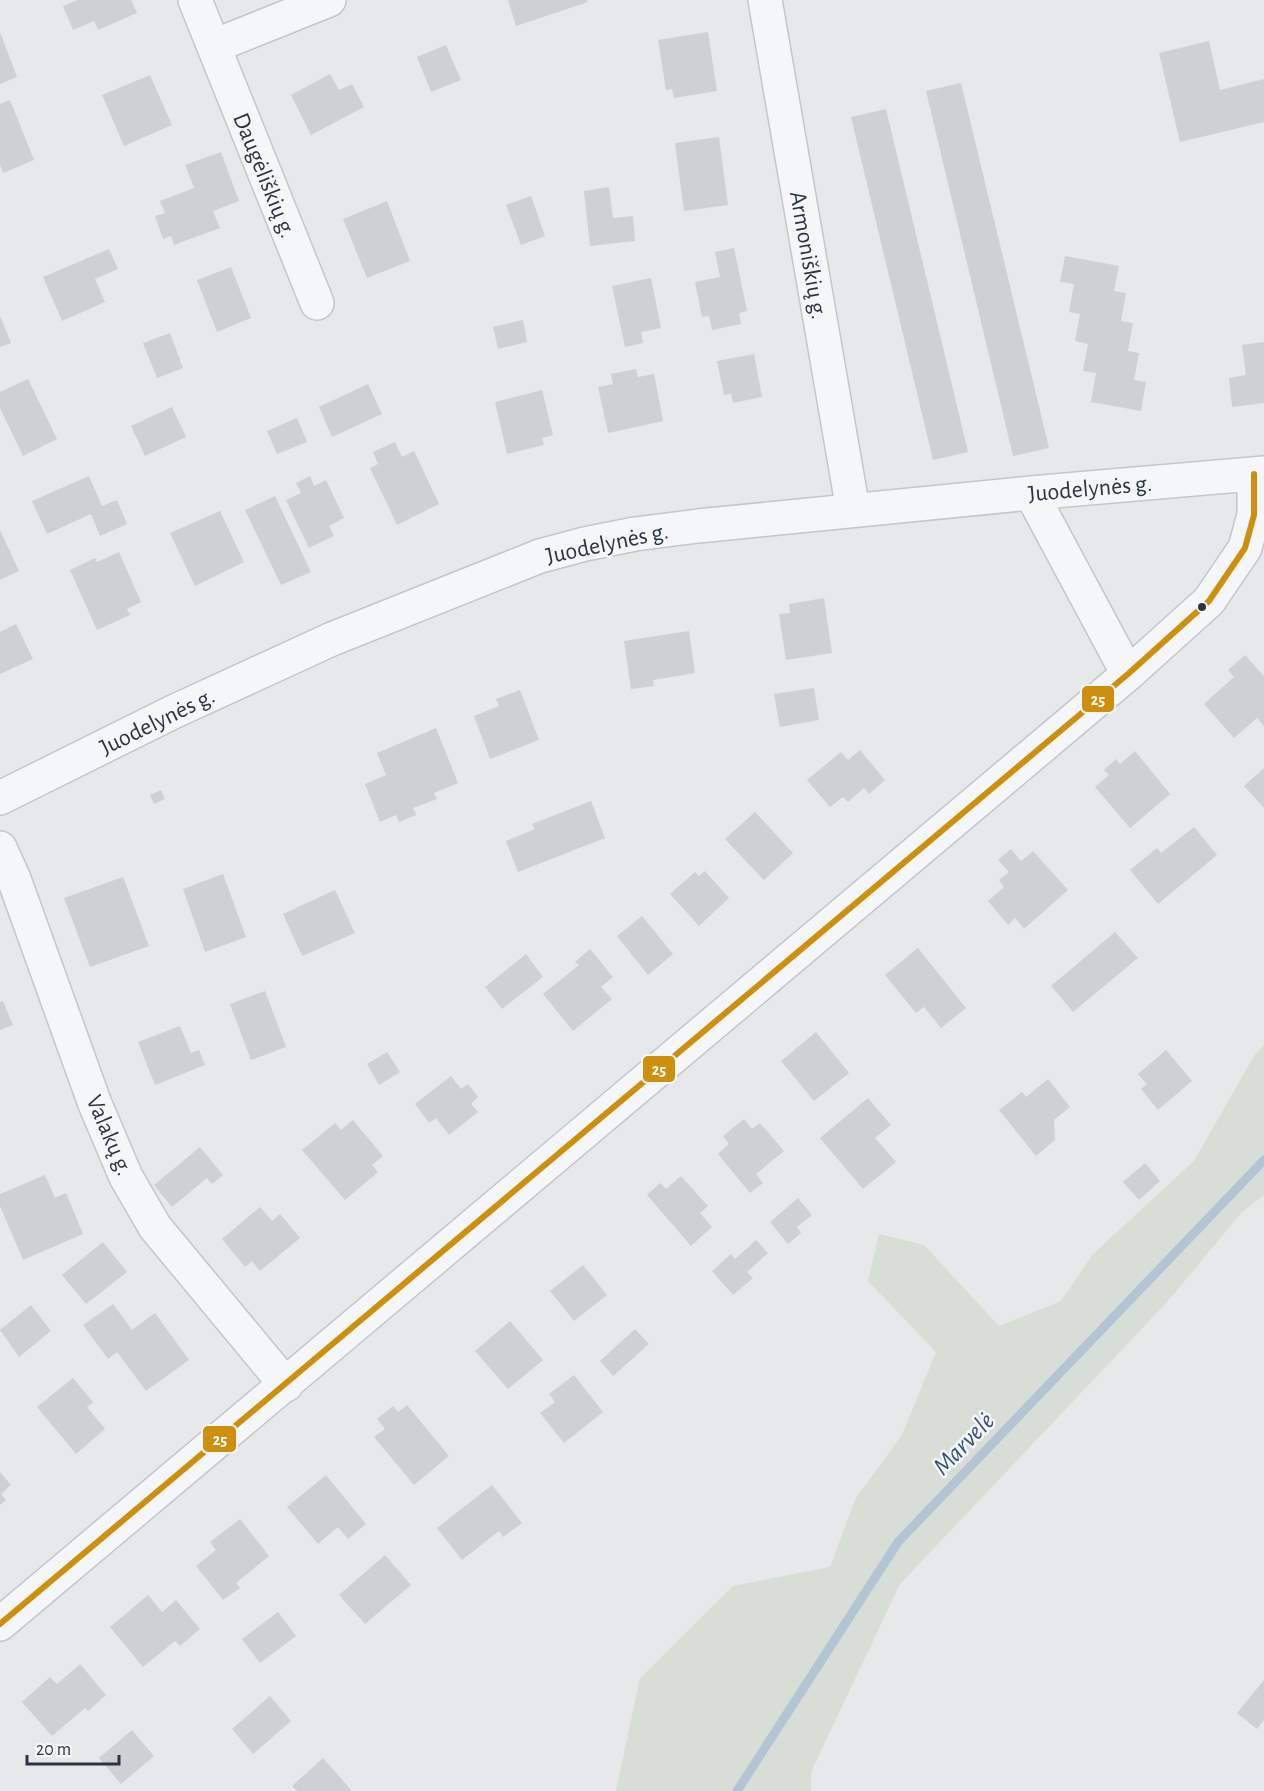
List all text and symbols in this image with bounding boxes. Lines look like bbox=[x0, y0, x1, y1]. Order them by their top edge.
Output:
street label: Daugėliškių g. bbox=[228, 110, 300, 241]
street label: Armoniškių g. bbox=[785, 189, 831, 321]
street label: Juodelynės g. bbox=[1027, 472, 1153, 506]
street label: Juodelynės g. bbox=[544, 519, 671, 569]
unlabelled marker bbox=[1196, 601, 1208, 613]
street label: Juodelynės g. bbox=[96, 684, 219, 760]
line badge: 25 bbox=[1081, 685, 1115, 713]
text: 25 bbox=[1091, 692, 1105, 708]
line badge: 25 bbox=[642, 1055, 676, 1083]
text: 25 bbox=[652, 1062, 666, 1078]
street label: Valakų g. bbox=[81, 1092, 137, 1179]
water label: Marvelė bbox=[928, 1407, 999, 1480]
line badge: 25 bbox=[202, 1425, 237, 1453]
text: 25 bbox=[213, 1432, 227, 1448]
scale bar bbox=[27, 1728, 118, 1766]
text: 20 m bbox=[36, 1741, 71, 1759]

